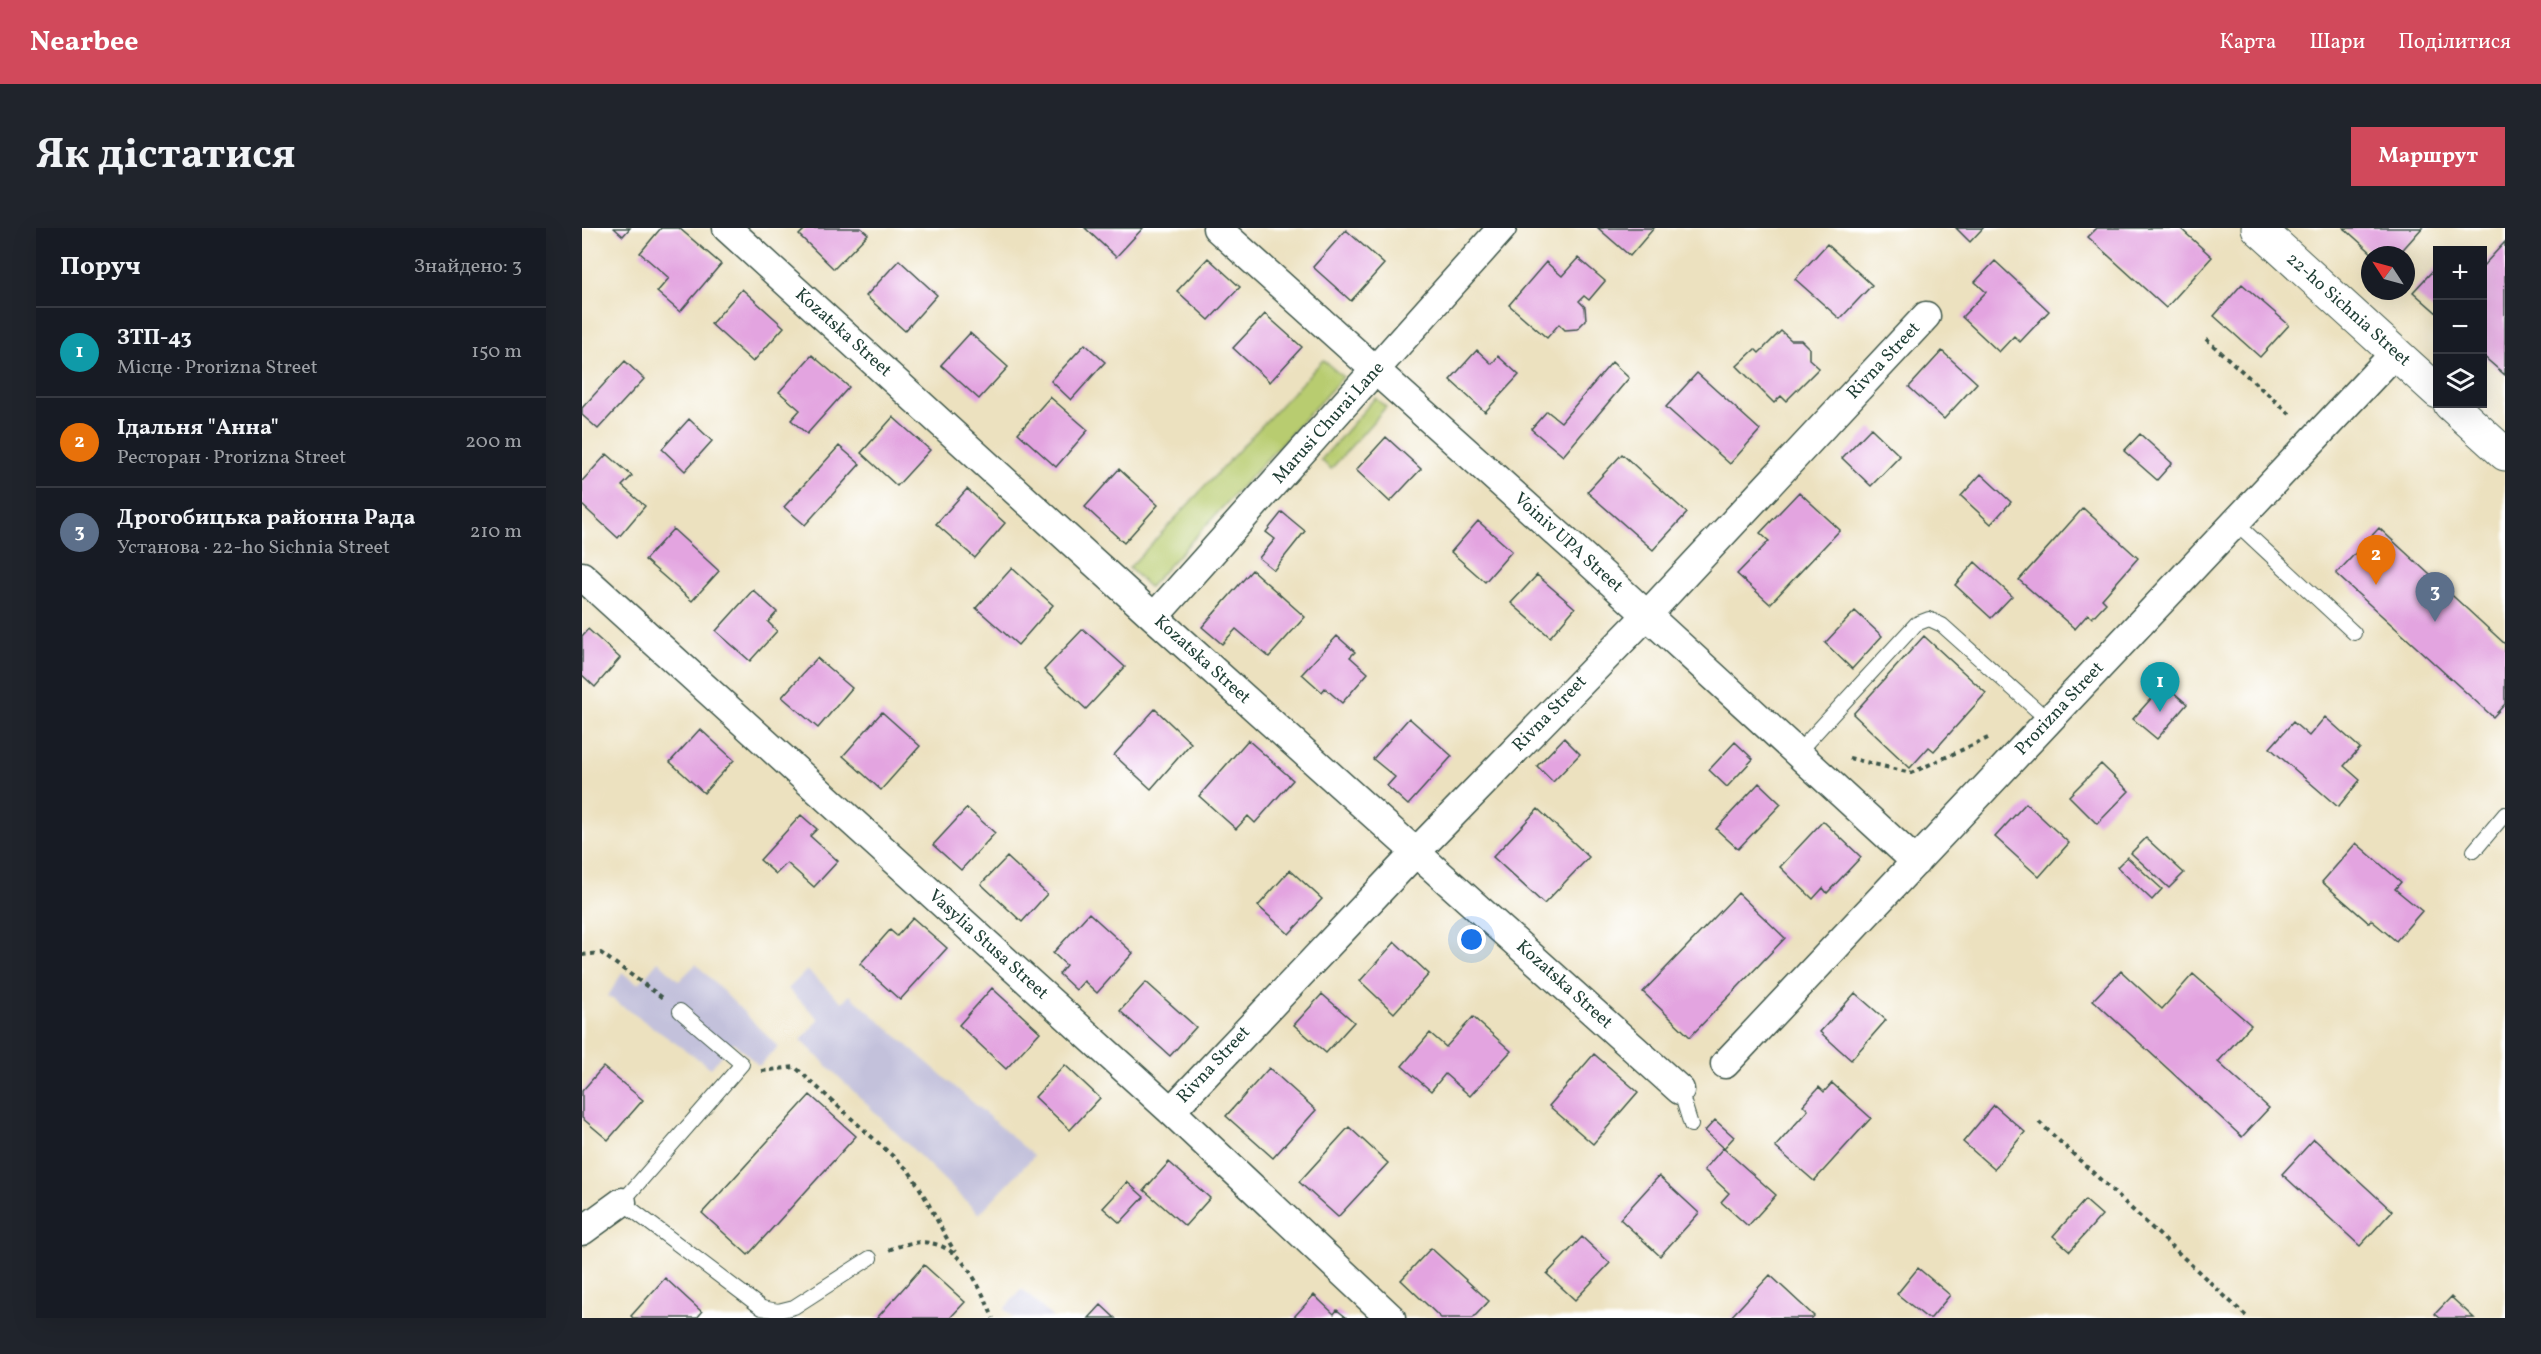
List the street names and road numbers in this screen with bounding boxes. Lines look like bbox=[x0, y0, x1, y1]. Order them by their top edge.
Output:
street label: 22-ho Sichnia Street bbox=[2280, 247, 2416, 373]
street label: Kozatska Street bbox=[789, 283, 897, 383]
street label: Rivna Street bbox=[1842, 317, 1926, 405]
street label: Marusi Churai Lane bbox=[1267, 356, 1391, 490]
street label: Voiniv UPA Street bbox=[1508, 487, 1628, 599]
street label: Kozatska Street bbox=[1148, 610, 1256, 710]
street label: Prorizna Street bbox=[2010, 657, 2110, 761]
street label: Rivna Street bbox=[1507, 670, 1593, 758]
street label: Vasylia Stusa Street bbox=[922, 884, 1054, 1006]
street label: Kozatska Street bbox=[1510, 935, 1618, 1035]
street label: Rivna Street bbox=[1172, 1021, 1256, 1109]

